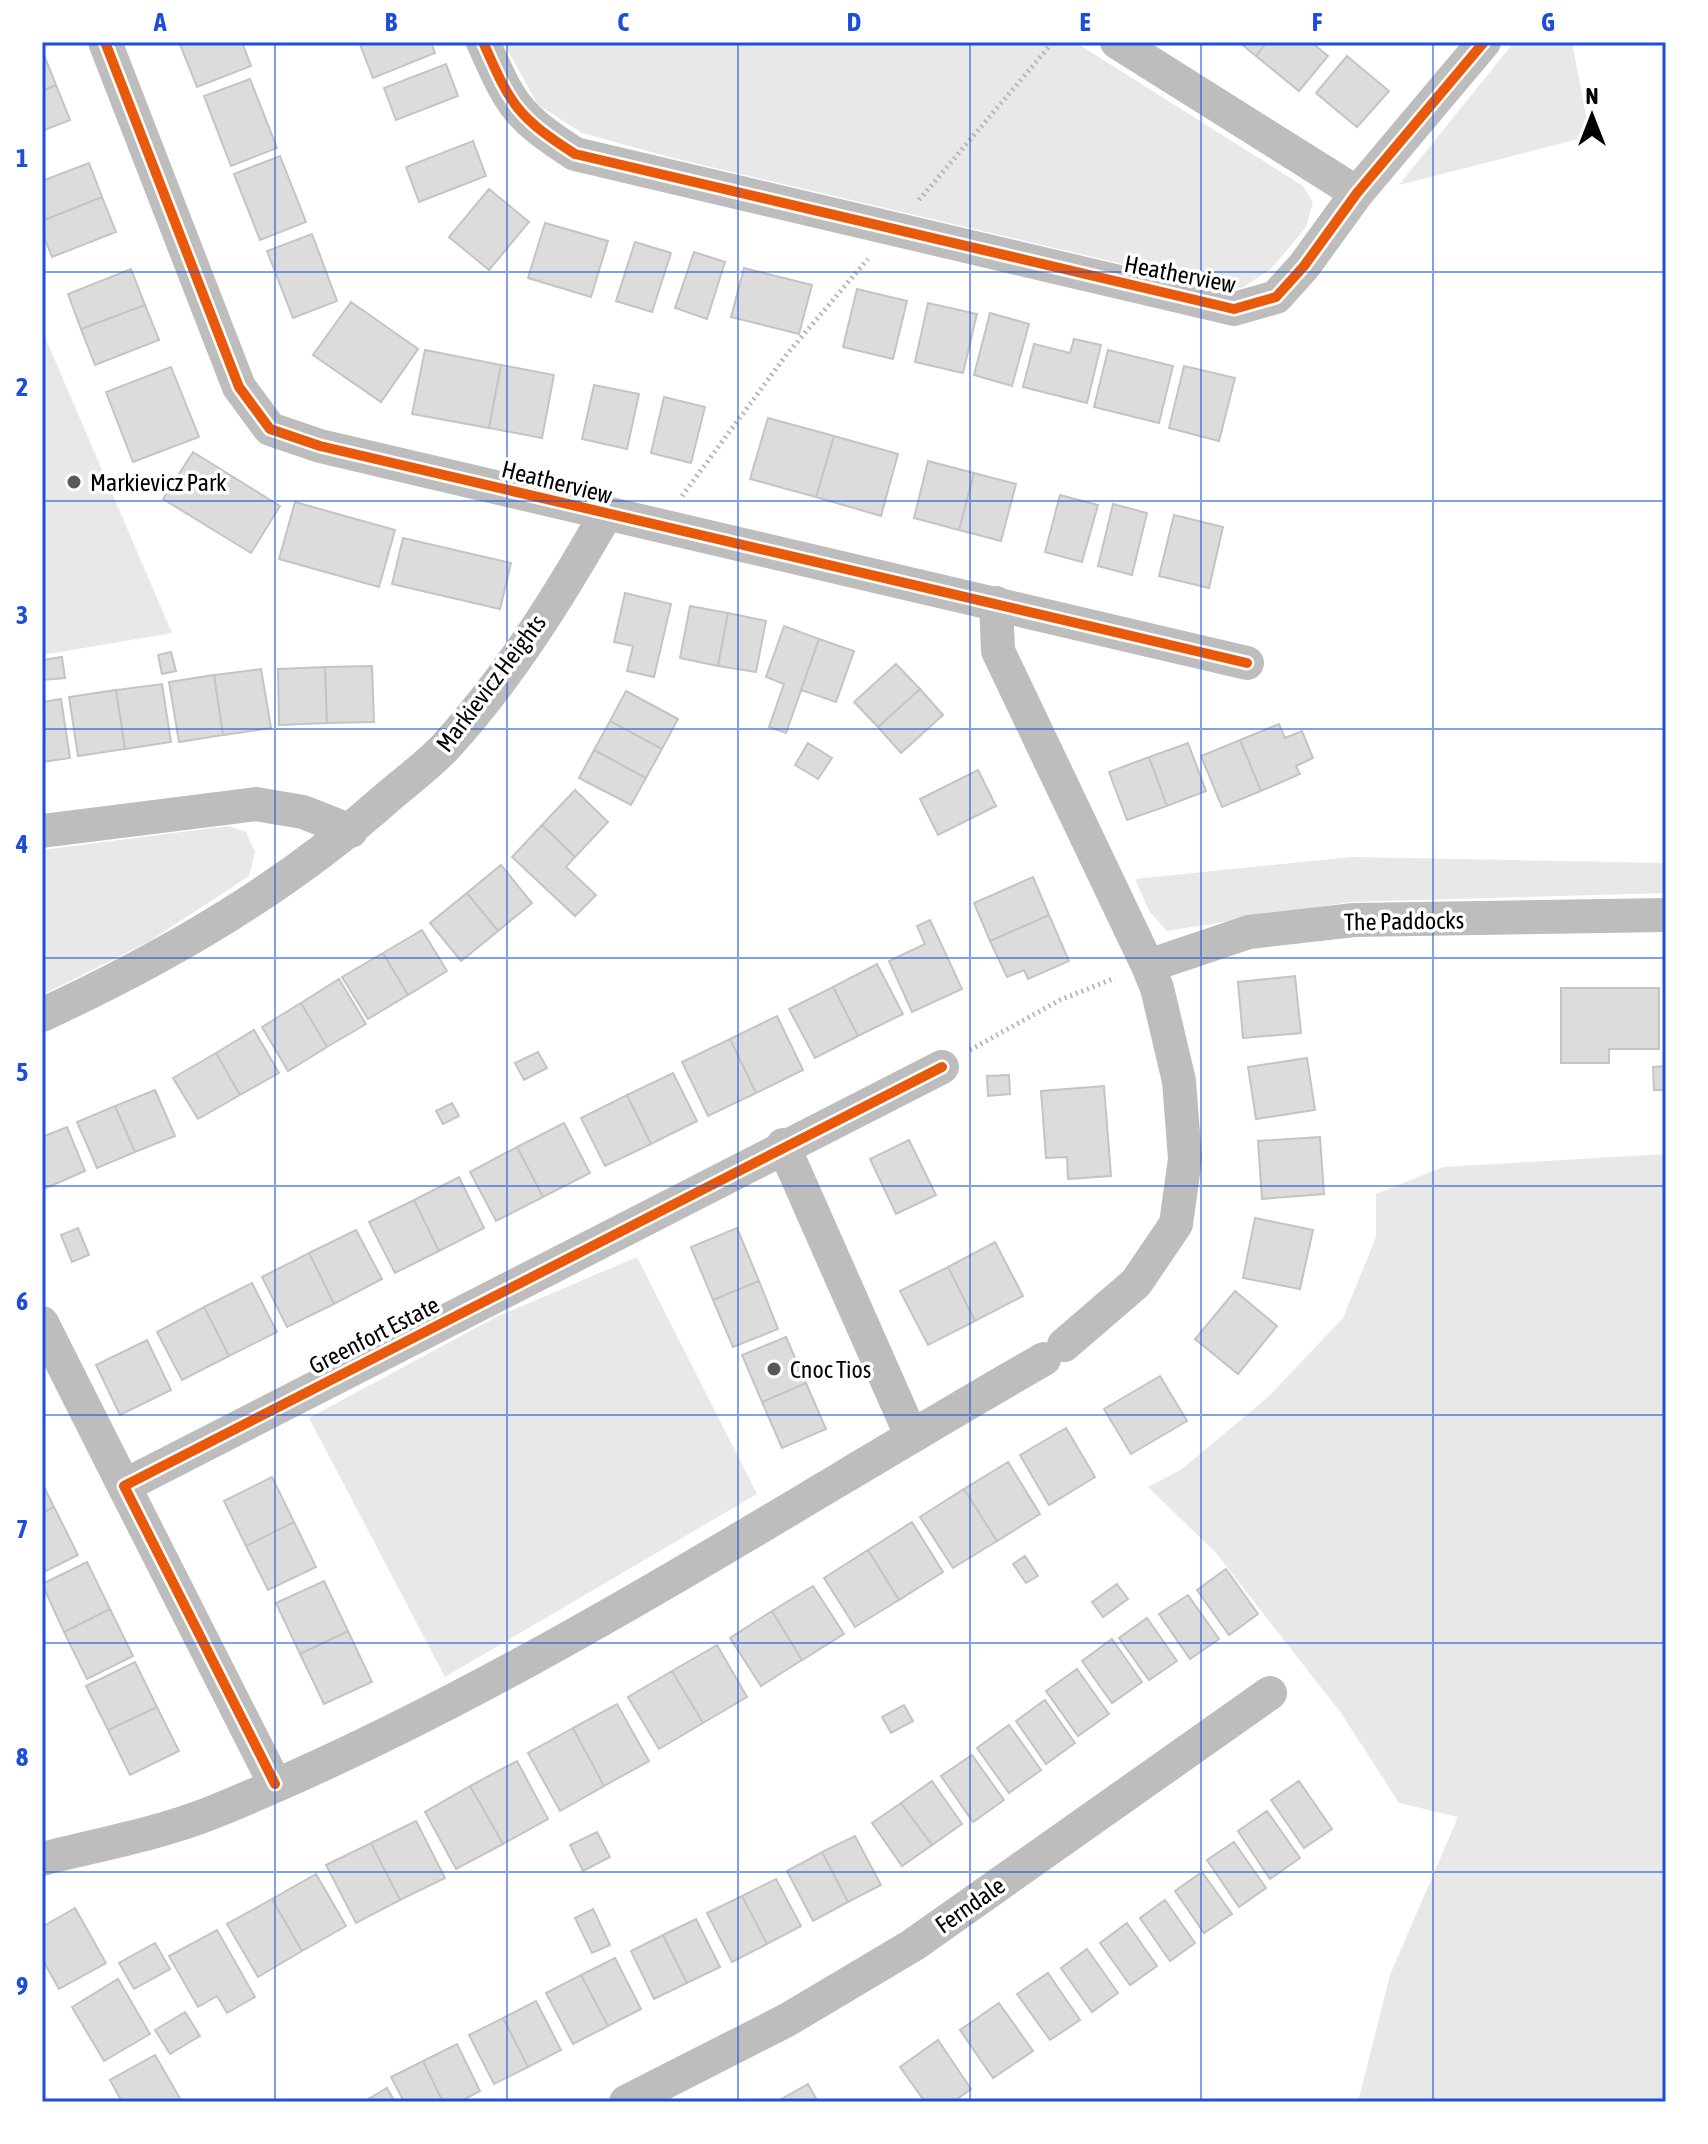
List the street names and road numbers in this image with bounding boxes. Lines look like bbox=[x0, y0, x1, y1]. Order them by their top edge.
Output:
street label: Heatherview bbox=[1122, 250, 1238, 298]
street label: Heatherview bbox=[499, 455, 615, 509]
street label: Markievicz Heights bbox=[431, 609, 551, 757]
street label: The Paddocks bbox=[1344, 906, 1464, 936]
street label: Greenfort Estate bbox=[304, 1291, 444, 1379]
street label: Ferndale bbox=[930, 1871, 1010, 1939]

